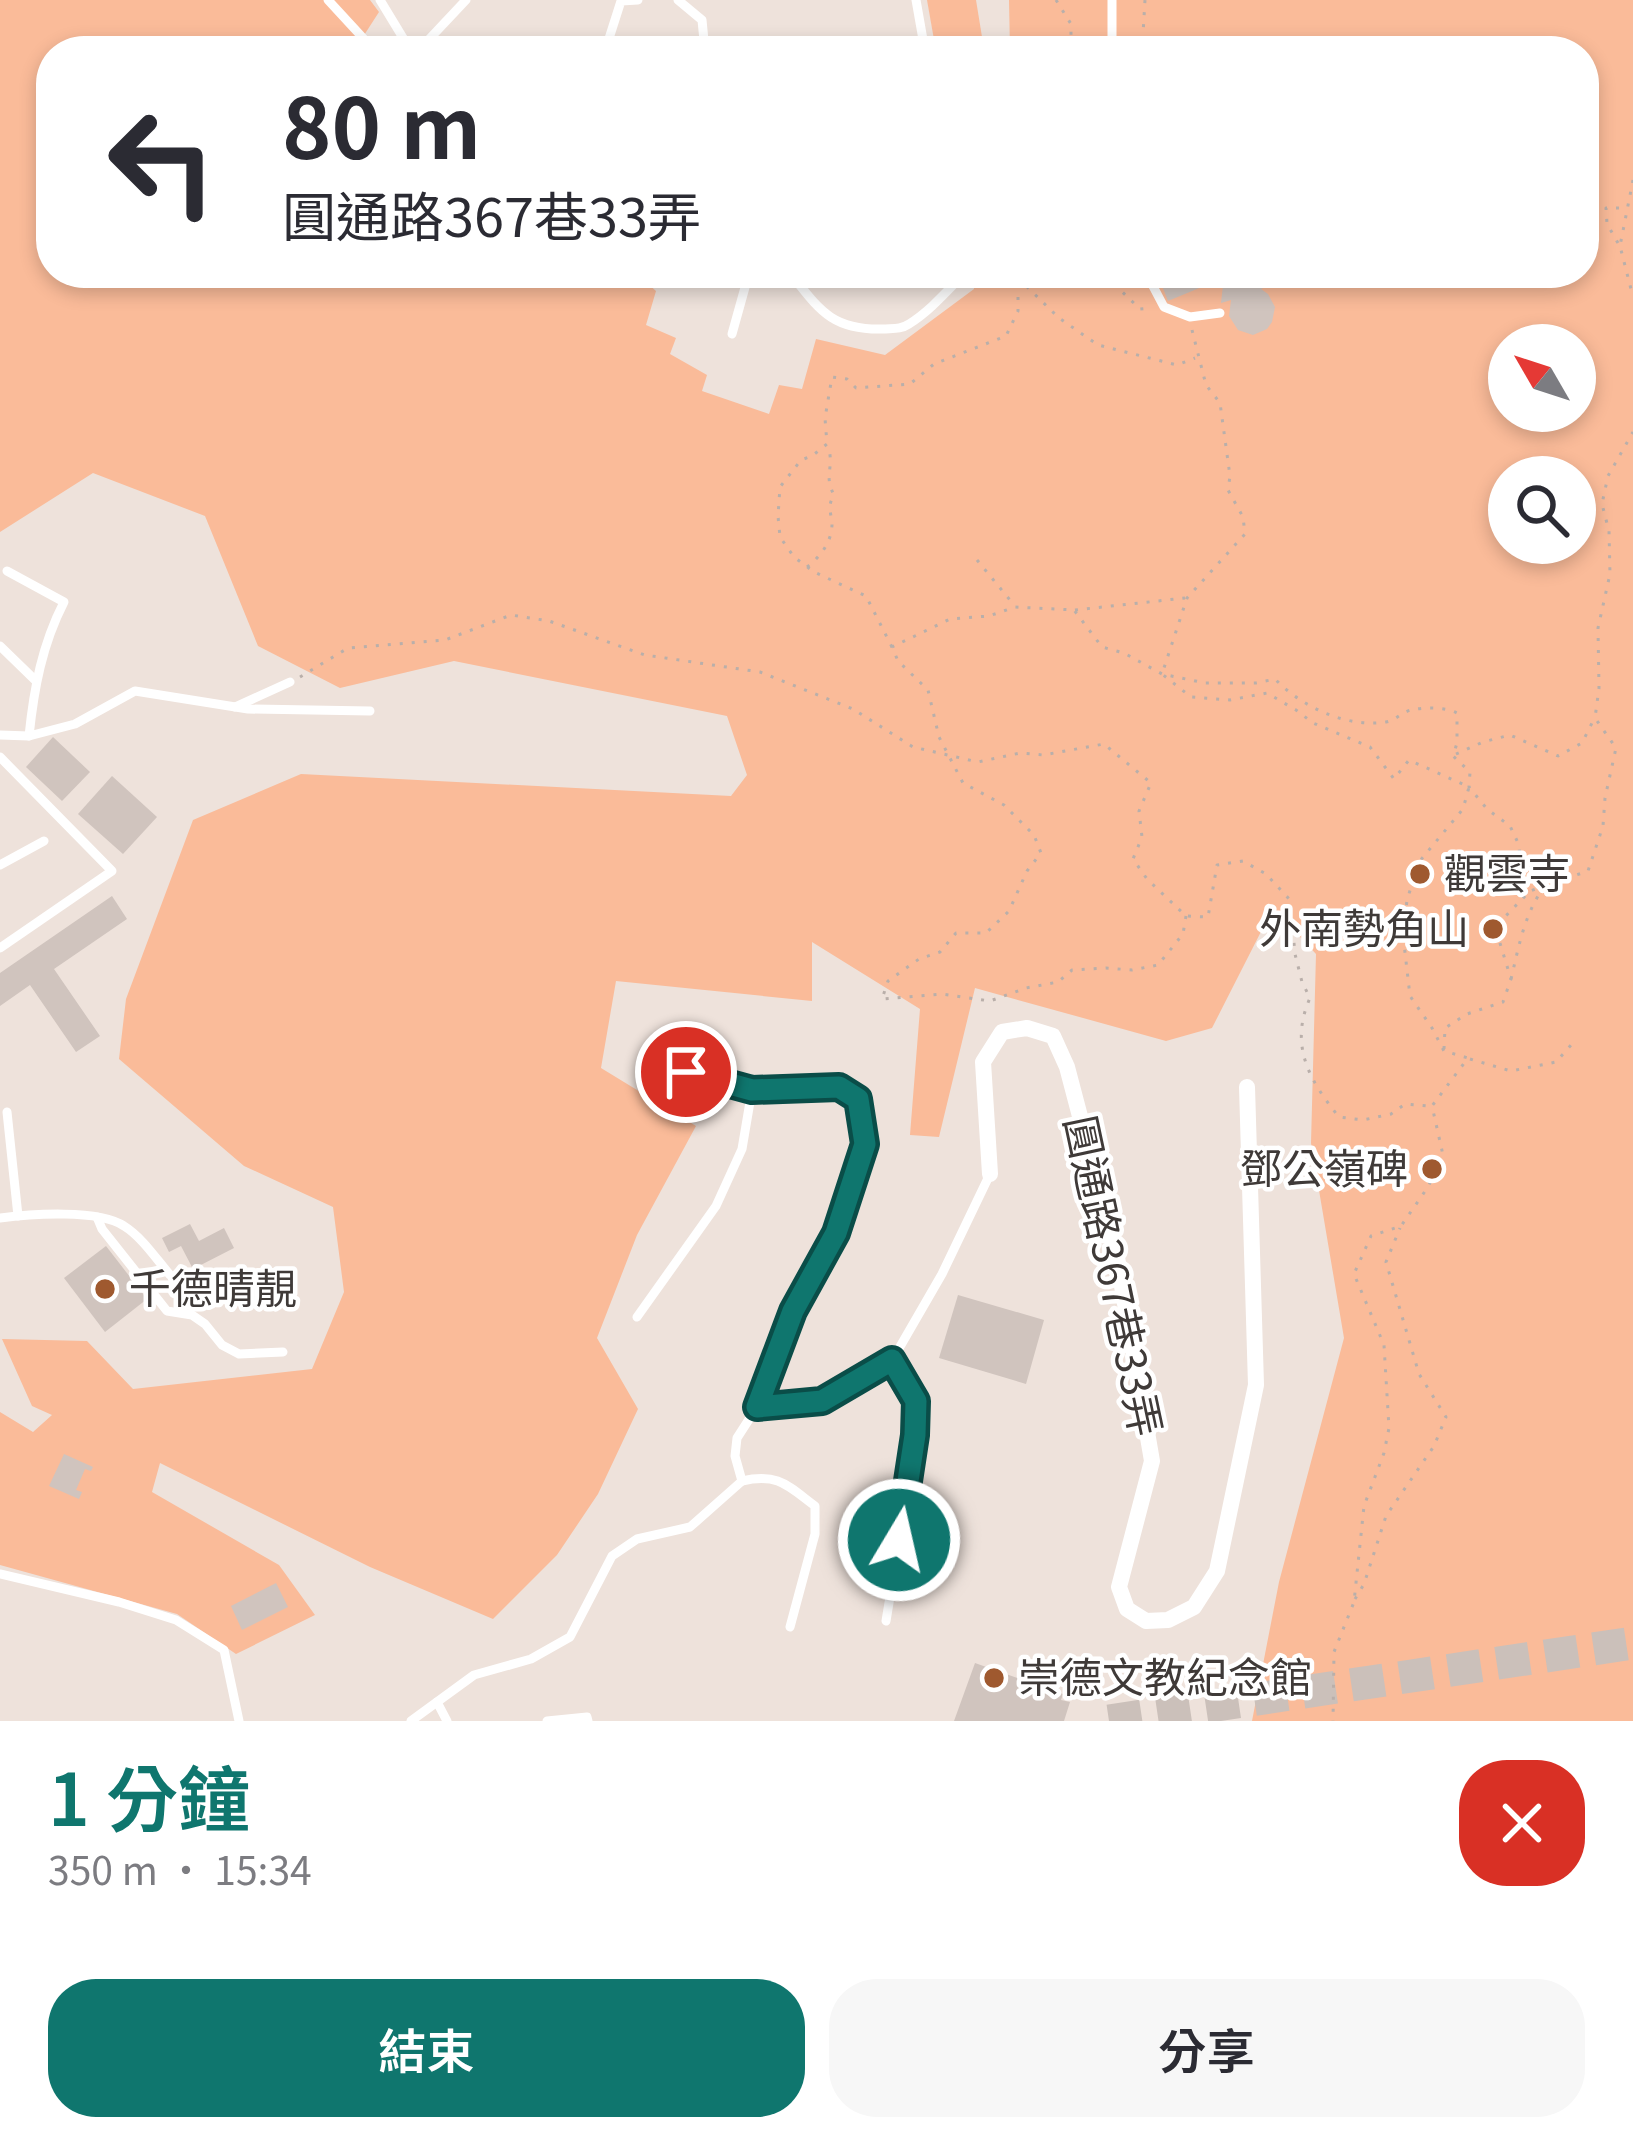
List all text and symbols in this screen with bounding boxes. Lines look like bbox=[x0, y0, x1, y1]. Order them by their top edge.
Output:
text: 80 m bbox=[282, 62, 481, 183]
icon: left bbox=[84, 84, 240, 240]
text: 圓通路367巷33弄 bbox=[282, 174, 702, 253]
north arrow bbox=[1488, 324, 1596, 432]
map controls bbox=[1488, 324, 1596, 564]
button: search bbox=[1488, 456, 1596, 564]
place label: 觀雲寺 bbox=[1444, 840, 1570, 901]
marker: 觀雲寺 bbox=[1407, 861, 1433, 887]
place label: 外南勢角山 bbox=[1259, 895, 1469, 956]
marker: 外南勢角山 bbox=[1480, 916, 1506, 942]
pin bbox=[635, 1021, 737, 1123]
icon: arrive bbox=[653, 1039, 719, 1105]
street label: 圓通路367巷33弄 bbox=[1053, 1109, 1180, 1441]
place label: 鄧公嶺碑 bbox=[1240, 1135, 1408, 1196]
marker: 鄧公嶺碑 bbox=[1419, 1156, 1445, 1182]
place label: 千德晴靚 bbox=[129, 1255, 297, 1316]
marker: 千德晴靚 bbox=[92, 1276, 118, 1302]
position arrow bbox=[836, 1477, 962, 1603]
place label: 崇德文教紀念館 bbox=[1018, 1644, 1312, 1705]
marker: 崇德文教紀念館 bbox=[981, 1665, 1007, 1691]
text: 1 分鐘 bbox=[48, 1742, 250, 1847]
button: close bbox=[1459, 1760, 1585, 1886]
text: 350 m · 15:34 bbox=[48, 1840, 312, 1896]
button: 結束 bbox=[48, 1979, 805, 2117]
button: 分享 bbox=[829, 1979, 1585, 2117]

